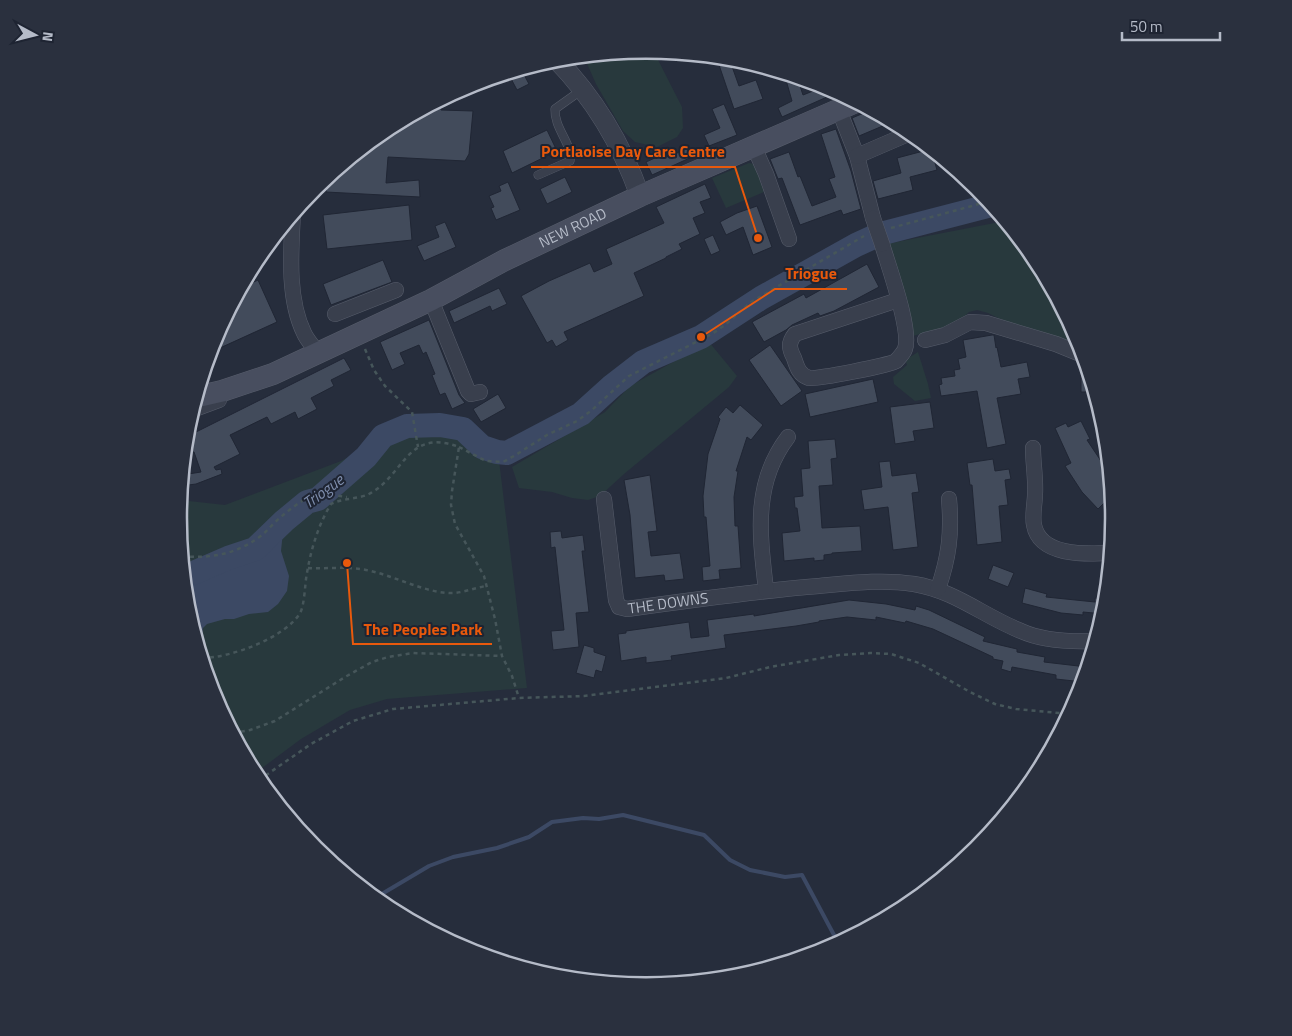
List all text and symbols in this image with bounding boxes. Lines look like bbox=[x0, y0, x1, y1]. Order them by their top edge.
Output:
north arrow bbox=[10, 10, 60, 60]
scale bar bbox=[1122, 10, 1220, 42]
text: 50 m bbox=[1130, 15, 1163, 38]
text: N bbox=[37, 31, 59, 43]
callout: Portlaoise Day Care Centre bbox=[531, 136, 735, 167]
text: Portlaoise Day Care Centre bbox=[541, 139, 725, 163]
street label: NEW ROAD bbox=[535, 201, 610, 253]
callout: Triogue bbox=[775, 258, 847, 289]
text: Triogue bbox=[785, 261, 837, 285]
water label: Triogue bbox=[298, 467, 350, 514]
street label: THE DOWNS bbox=[626, 586, 709, 620]
callout: The Peoples Park bbox=[353, 613, 492, 644]
text: The Peoples Park bbox=[363, 617, 483, 641]

